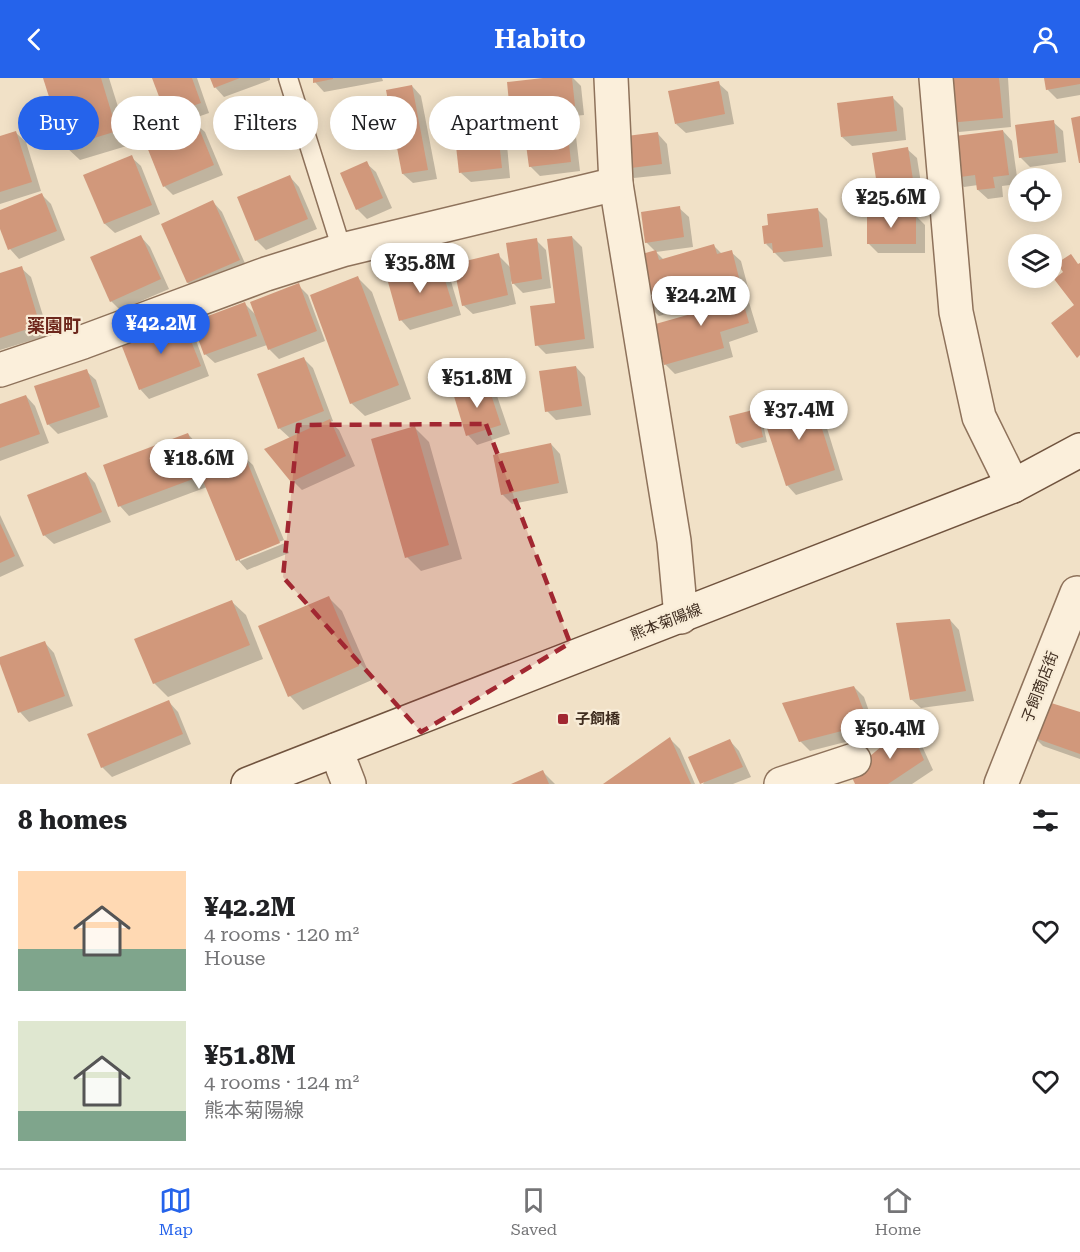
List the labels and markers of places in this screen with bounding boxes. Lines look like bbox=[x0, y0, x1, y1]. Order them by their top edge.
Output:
pin: ¥25.6M bbox=[842, 178, 940, 229]
pin: ¥35.8M bbox=[371, 243, 469, 294]
pin: ¥24.2M bbox=[652, 276, 750, 327]
pin: ¥42.2M bbox=[112, 304, 210, 355]
pin: ¥51.8M bbox=[428, 358, 526, 409]
pin: ¥37.4M bbox=[750, 390, 848, 441]
pin: ¥18.6M bbox=[150, 439, 248, 490]
pin: ¥50.4M bbox=[841, 709, 939, 760]
place label: 子飼橋 bbox=[575, 710, 621, 728]
marker: 子飼橋 bbox=[556, 712, 570, 726]

